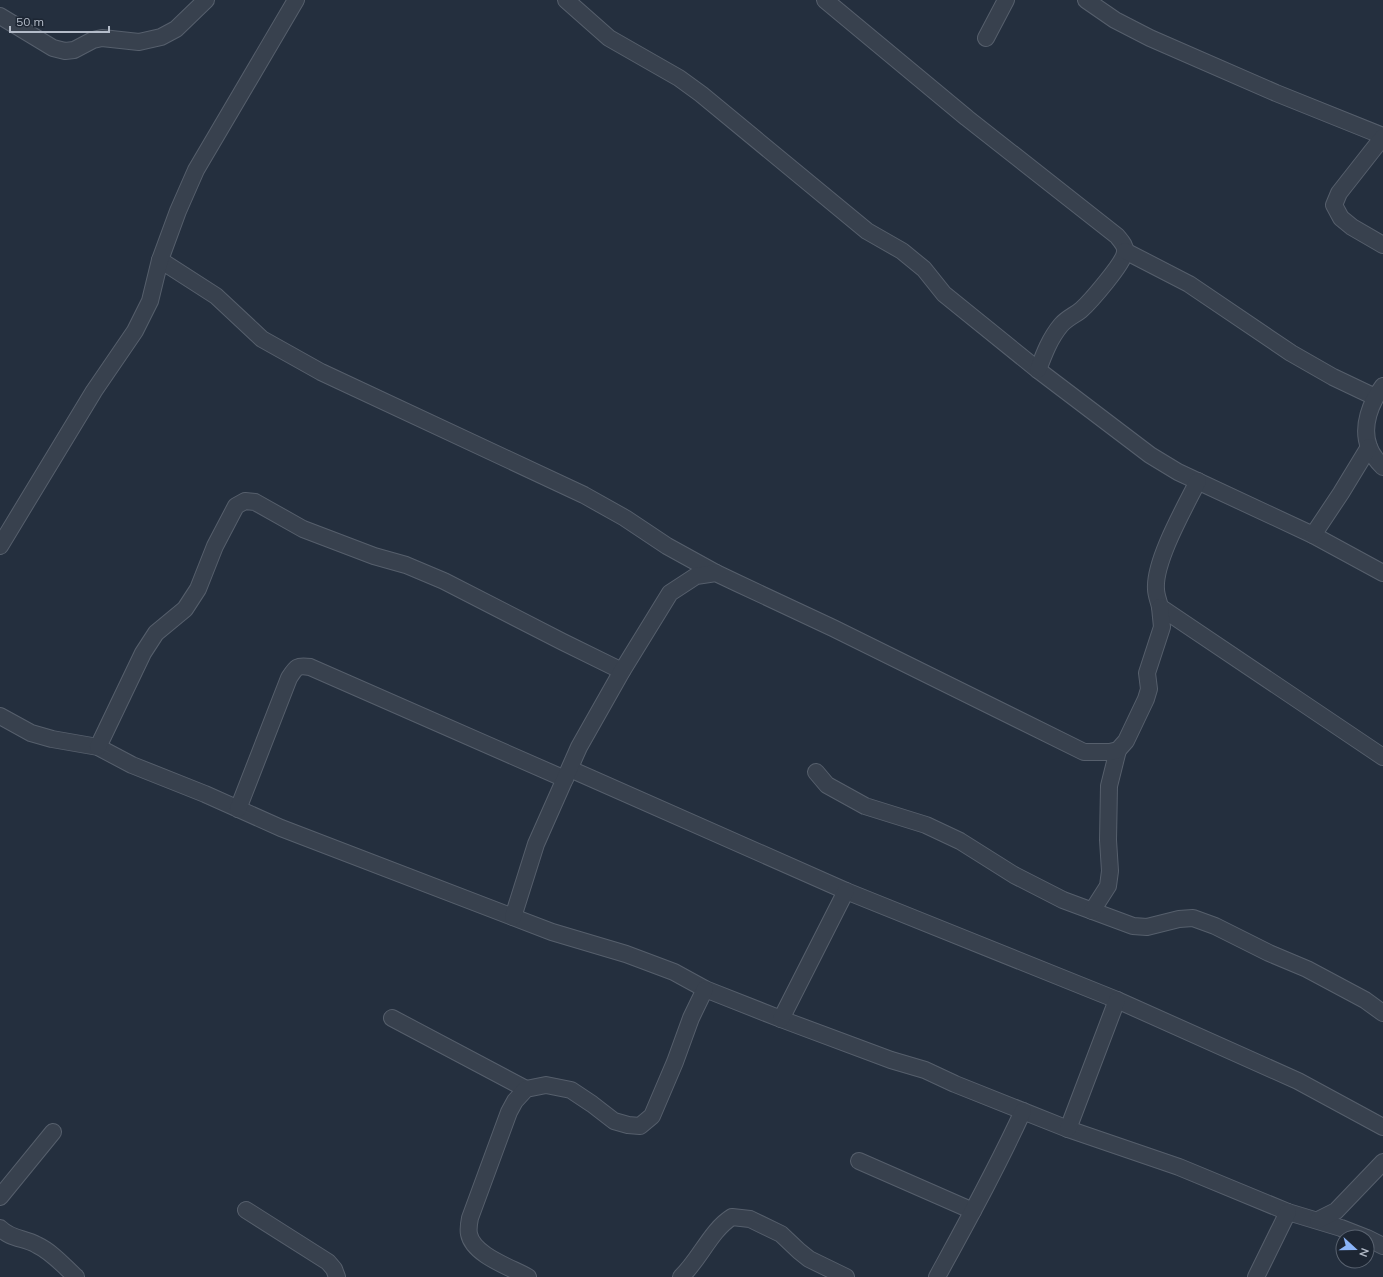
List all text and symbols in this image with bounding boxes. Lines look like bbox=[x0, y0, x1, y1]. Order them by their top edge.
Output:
scale bar bbox=[10, 8, 109, 34]
text: 50 m bbox=[16, 14, 44, 29]
north arrow bbox=[1335, 1229, 1375, 1269]
text: N bbox=[1356, 1246, 1372, 1259]

